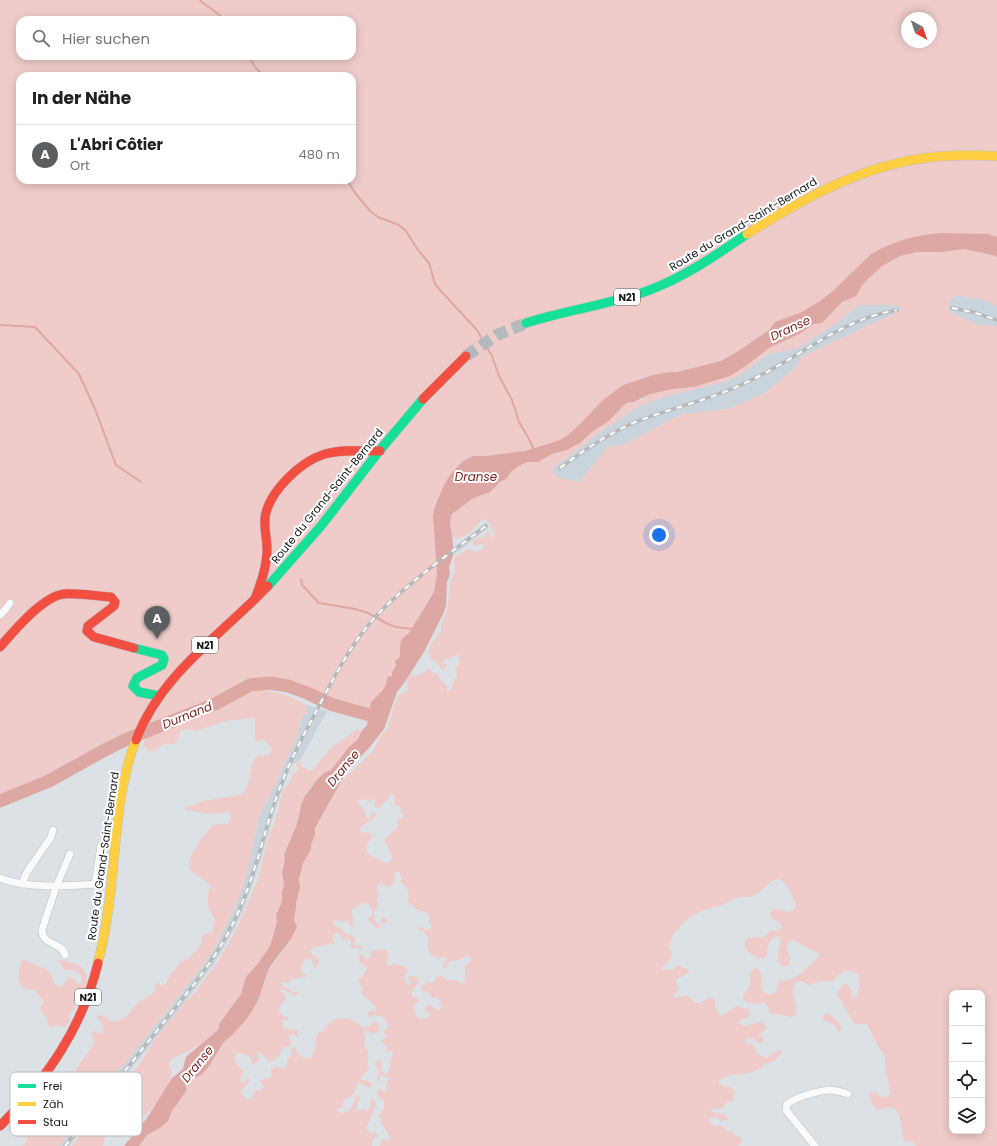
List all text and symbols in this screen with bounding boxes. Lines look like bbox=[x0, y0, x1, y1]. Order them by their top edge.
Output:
north arrow bbox=[901, 12, 937, 48]
search box bbox=[16, 16, 356, 60]
icon: search bbox=[30, 27, 52, 49]
text: Hier suchen bbox=[62, 28, 150, 49]
text: In der Nähe bbox=[32, 86, 131, 110]
text: L'Abri Côtier bbox=[70, 134, 163, 155]
text: A bbox=[40, 145, 50, 164]
text: 480 m bbox=[299, 145, 340, 164]
text: Ort bbox=[70, 156, 90, 175]
street label: Route du Grand-Saint-Bernard bbox=[666, 173, 820, 275]
road number: N21 bbox=[614, 289, 640, 305]
water label: Dranse bbox=[767, 311, 813, 345]
street label: Route du Grand-Saint-Bernard bbox=[267, 425, 387, 567]
water label: Dranse bbox=[455, 468, 498, 485]
your location bbox=[649, 525, 669, 545]
pin: A bbox=[144, 606, 170, 639]
road number: N21 bbox=[192, 637, 218, 653]
water label: Durnand bbox=[160, 697, 215, 733]
water label: Dranse bbox=[323, 746, 364, 790]
street label: Route du Grand-Saint-Bernard bbox=[83, 771, 123, 941]
road number: N21 bbox=[75, 989, 101, 1005]
map controls bbox=[949, 990, 985, 1134]
button: + bbox=[949, 990, 985, 1026]
button: − bbox=[949, 1026, 985, 1062]
water label: Dranse bbox=[177, 1042, 217, 1086]
button: locate bbox=[949, 1062, 985, 1098]
legend bbox=[10, 1072, 142, 1136]
text: Frei bbox=[43, 1078, 62, 1094]
text: Zäh bbox=[43, 1096, 63, 1112]
button: layers bbox=[949, 1098, 985, 1134]
text: Stau bbox=[43, 1114, 68, 1130]

